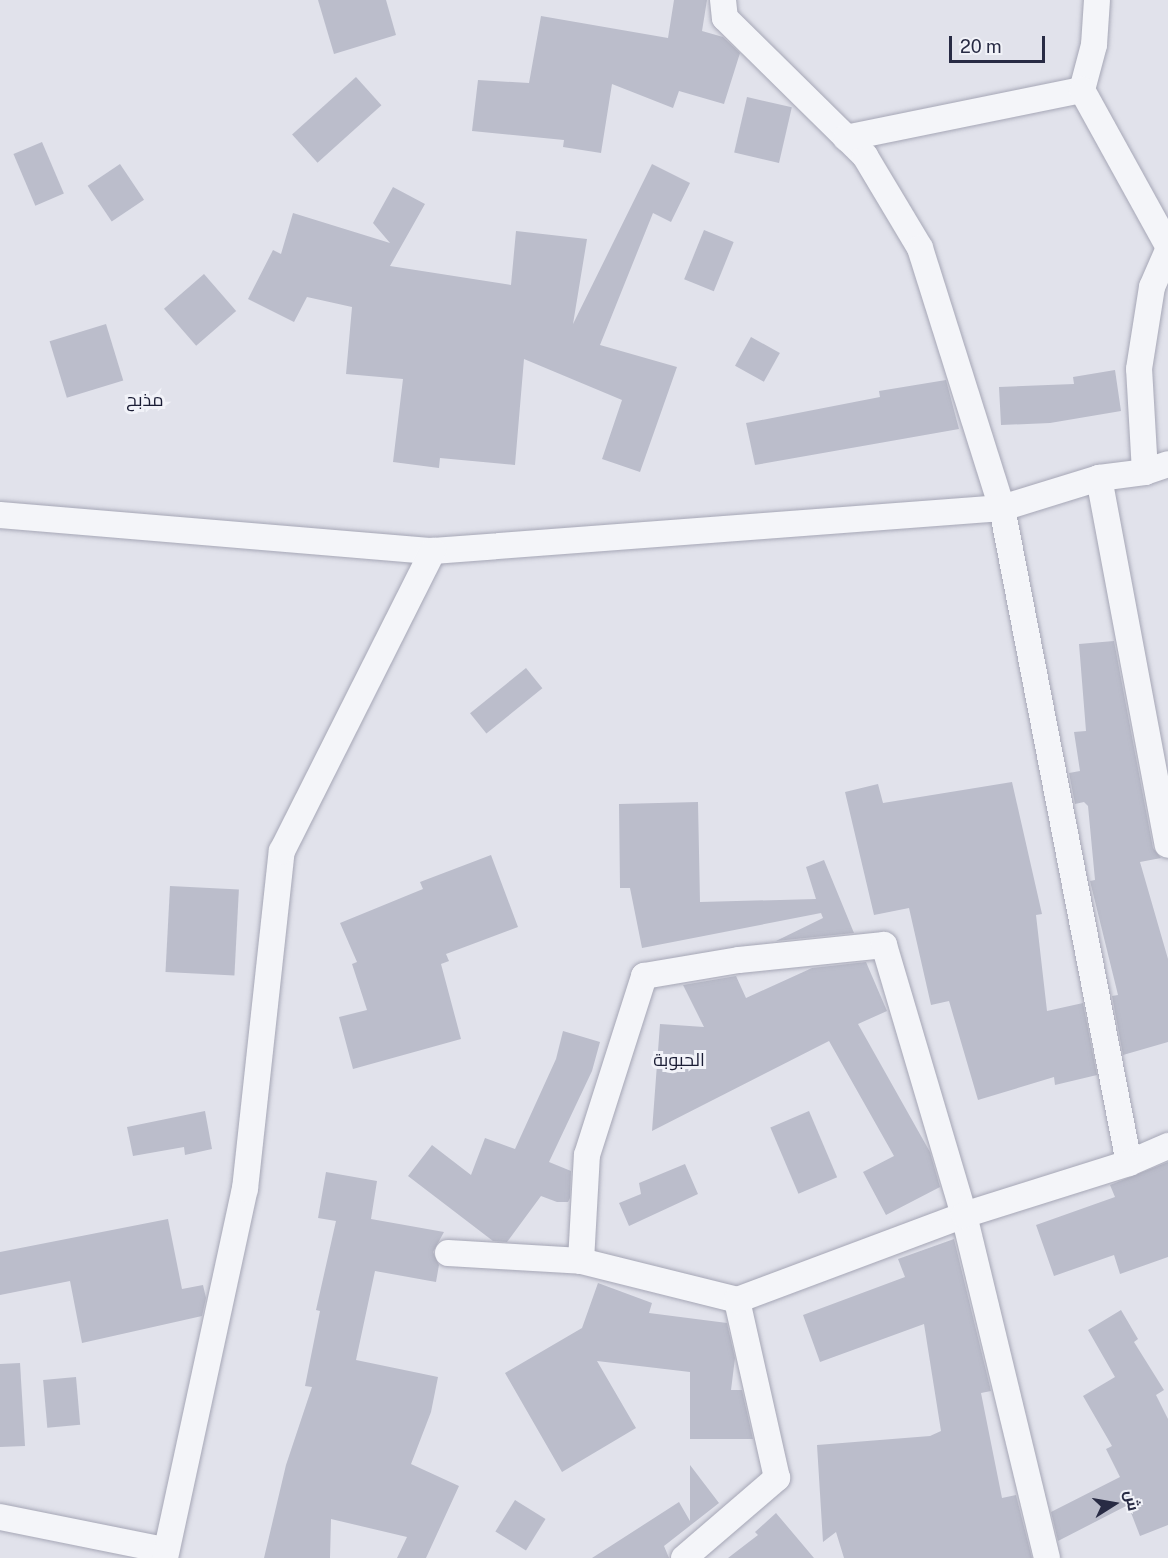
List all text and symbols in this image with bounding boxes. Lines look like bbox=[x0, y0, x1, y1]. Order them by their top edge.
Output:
scale bar bbox=[952, 24, 1048, 62]
text: 20 m bbox=[960, 36, 1002, 57]
district label: مذبح bbox=[126, 389, 164, 411]
district label: الحبوبة bbox=[653, 1049, 705, 1071]
north arrow bbox=[1084, 1474, 1144, 1534]
text: ش bbox=[1121, 1489, 1143, 1512]

